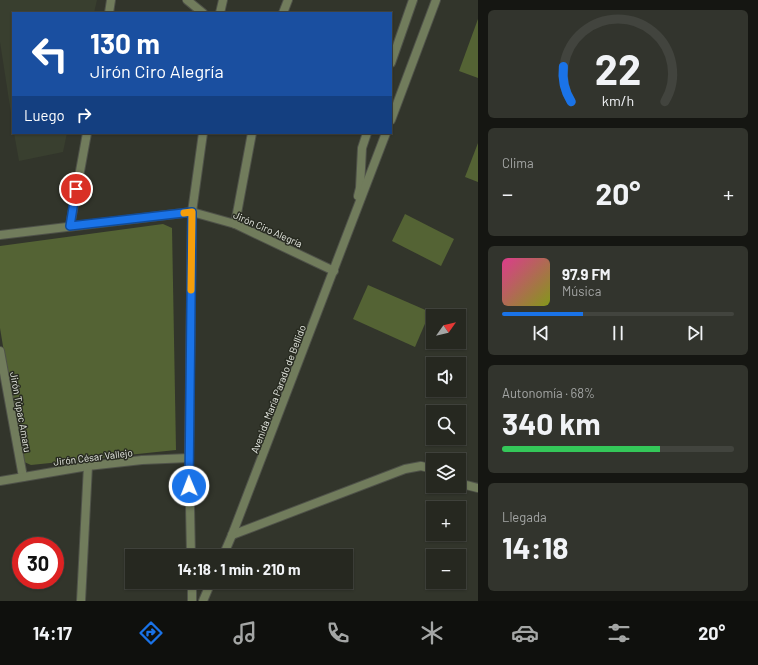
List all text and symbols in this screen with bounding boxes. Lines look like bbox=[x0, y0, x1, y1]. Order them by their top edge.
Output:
text: 130 m bbox=[90, 26, 160, 60]
icon: left bbox=[24, 28, 76, 80]
text: 22 bbox=[595, 43, 641, 93]
text: Jirón Ciro Alegría bbox=[90, 60, 224, 82]
text: km/h bbox=[602, 92, 634, 109]
icon: right bbox=[73, 104, 95, 126]
text: Luego bbox=[24, 106, 65, 124]
text: Clima bbox=[502, 155, 534, 171]
pin bbox=[59, 172, 93, 206]
text: 20° bbox=[595, 175, 641, 211]
icon: arrive bbox=[65, 178, 87, 200]
text: − bbox=[502, 180, 513, 206]
text: + bbox=[723, 180, 734, 206]
street label: Jirón Ciro Alegría bbox=[232, 208, 304, 250]
text: 97.9 FM bbox=[562, 265, 611, 283]
text: Música bbox=[562, 283, 601, 299]
north arrow bbox=[426, 309, 466, 349]
map controls bbox=[426, 309, 466, 589]
icon: previous bbox=[530, 322, 552, 344]
icon: pause bbox=[607, 322, 629, 344]
icon: next bbox=[684, 322, 706, 344]
street label: Avenida María Parado de Bellido bbox=[248, 323, 308, 455]
button: sound bbox=[426, 357, 466, 397]
street label: Jirón Túpac Amaru bbox=[8, 371, 34, 453]
text: Autonomía · 68% bbox=[502, 385, 595, 401]
button: search bbox=[426, 405, 466, 445]
text: 340 km bbox=[502, 405, 601, 441]
street label: Jirón César Vallejo bbox=[53, 446, 133, 468]
button: layers bbox=[426, 453, 466, 493]
position arrow bbox=[168, 465, 210, 507]
button: + bbox=[426, 501, 466, 541]
text: Llegada bbox=[502, 509, 547, 525]
text: 14:18 bbox=[502, 529, 569, 565]
speed limit sign: 30 bbox=[12, 537, 64, 589]
button: − bbox=[426, 549, 466, 589]
text: 14:18 · 1 min · 210 m bbox=[178, 560, 300, 578]
icon: directions bbox=[137, 619, 165, 647]
icon: music bbox=[231, 619, 259, 647]
icon: phone bbox=[324, 619, 352, 647]
icon: climate bbox=[418, 619, 446, 647]
icon: car bbox=[511, 619, 539, 647]
icon: filters bbox=[605, 619, 633, 647]
text: 14:17 bbox=[33, 622, 72, 644]
text: 20° bbox=[698, 622, 725, 644]

